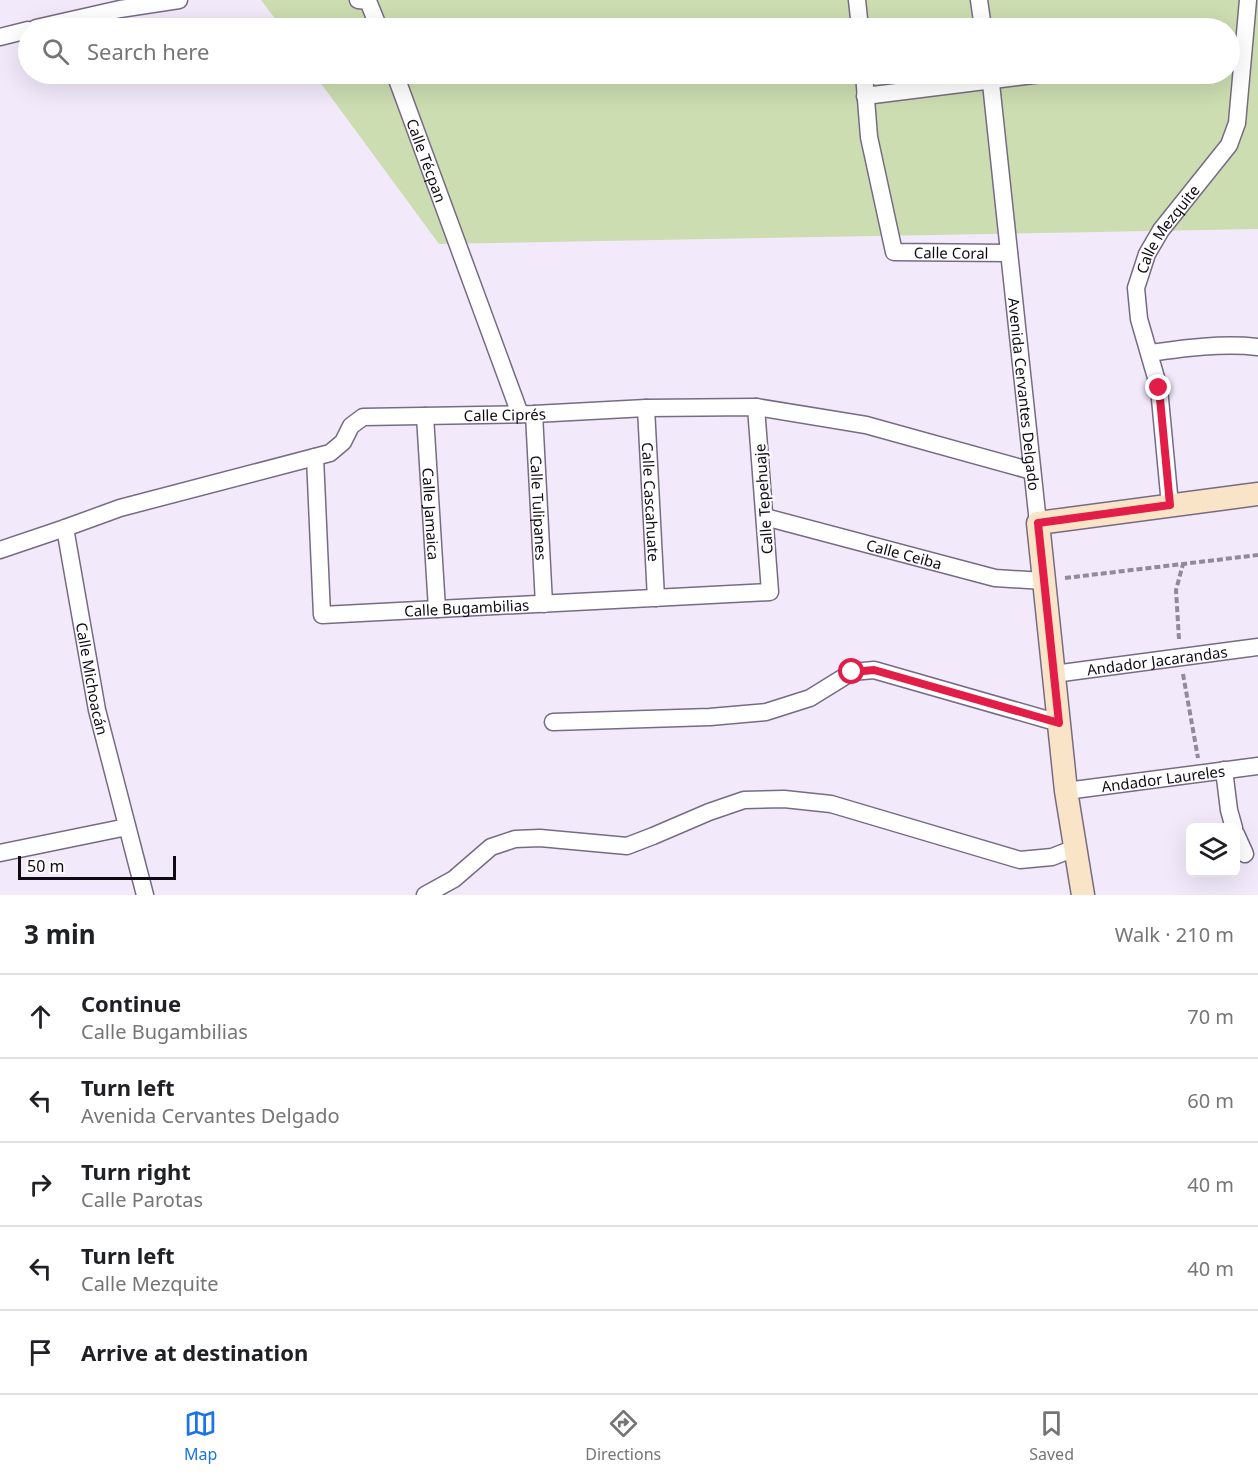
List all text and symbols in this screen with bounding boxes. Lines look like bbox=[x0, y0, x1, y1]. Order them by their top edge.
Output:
search box bbox=[18, 18, 1240, 84]
icon: search bbox=[39, 35, 72, 68]
text: Search here bbox=[87, 36, 209, 66]
street label: Calle Técpan bbox=[402, 116, 451, 205]
street label: Calle Mezquite bbox=[1131, 180, 1204, 276]
street label: Calle Coral bbox=[914, 242, 989, 263]
street label: Avenida Cervantes Delgado bbox=[1004, 297, 1044, 492]
route end bbox=[1145, 374, 1171, 400]
street label: Calle Ciprés bbox=[464, 403, 546, 425]
street label: Calle Cascahuate bbox=[638, 442, 664, 562]
street label: Calle Tepehuaje bbox=[749, 443, 777, 555]
street label: Calle Tulipanes bbox=[526, 455, 552, 561]
street label: Calle Jamaica bbox=[418, 467, 444, 561]
street label: Calle Ceiba bbox=[864, 534, 944, 574]
street label: Calle Bugambilias bbox=[404, 594, 530, 621]
street label: Calle Michoacán bbox=[72, 621, 113, 737]
street label: Andador Jacarandas bbox=[1086, 641, 1229, 680]
route start bbox=[838, 658, 864, 684]
street label: Andador Laureles bbox=[1100, 760, 1226, 796]
map controls bbox=[1186, 823, 1240, 877]
button: layers bbox=[1186, 823, 1240, 877]
scale bar bbox=[18, 853, 176, 880]
text: 50 m bbox=[27, 855, 64, 877]
text: 3 min bbox=[24, 916, 96, 952]
text: Walk · 210 m bbox=[1115, 921, 1234, 948]
text: Continue bbox=[81, 988, 181, 1018]
icon: ahead bbox=[24, 1000, 57, 1033]
text: 70 m bbox=[1187, 1003, 1234, 1030]
text: Calle Bugambilias bbox=[81, 1018, 248, 1045]
text: Turn left bbox=[81, 1072, 175, 1102]
icon: left bbox=[24, 1084, 57, 1117]
text: 60 m bbox=[1187, 1087, 1234, 1114]
text: Avenida Cervantes Delgado bbox=[81, 1102, 340, 1129]
text: Turn right bbox=[81, 1156, 191, 1186]
icon: right bbox=[24, 1168, 57, 1201]
text: 40 m bbox=[1187, 1171, 1234, 1198]
text: Calle Parotas bbox=[81, 1186, 203, 1213]
text: Turn left bbox=[81, 1240, 175, 1270]
icon: left bbox=[24, 1252, 57, 1285]
text: 40 m bbox=[1187, 1255, 1234, 1282]
text: Calle Mezquite bbox=[81, 1270, 219, 1297]
icon: arrive bbox=[24, 1336, 57, 1369]
text: Arrive at destination bbox=[81, 1337, 308, 1367]
tab: Map bbox=[184, 1407, 217, 1465]
tab: Directions bbox=[585, 1407, 661, 1465]
tab: Saved bbox=[1029, 1407, 1074, 1465]

